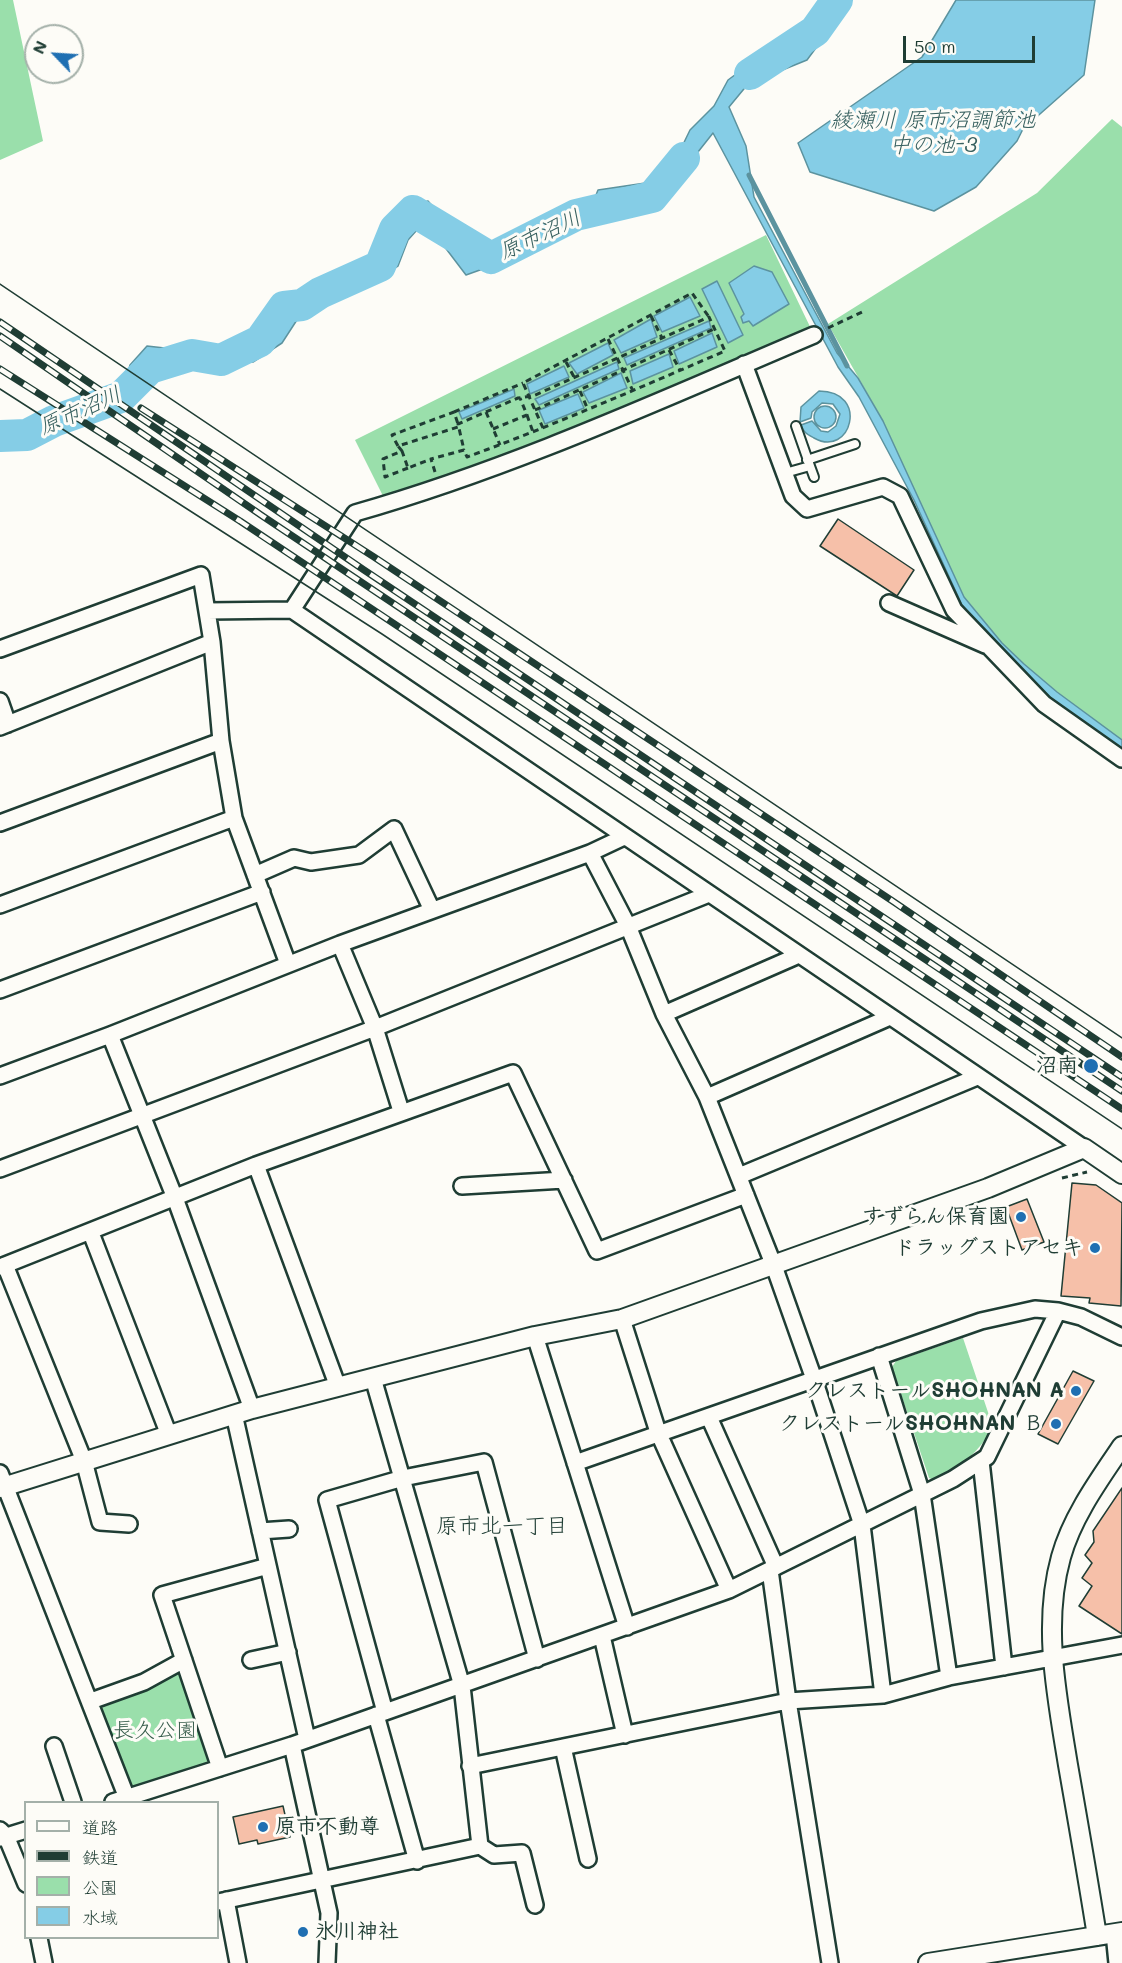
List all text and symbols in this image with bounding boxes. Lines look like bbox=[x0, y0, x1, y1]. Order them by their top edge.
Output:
north arrow bbox=[24, 24, 84, 84]
scale bar bbox=[906, 24, 1038, 62]
text: 50 m bbox=[914, 34, 956, 58]
text: N bbox=[27, 37, 51, 57]
water label: 綾瀬川 原市沼調節池 中の池-3 bbox=[830, 107, 1036, 158]
water label: 原市沼川 bbox=[495, 204, 585, 266]
water label: 原市沼川 bbox=[34, 381, 126, 441]
place label: 沼南 bbox=[1036, 1053, 1078, 1079]
marker: 沼南 bbox=[1082, 1057, 1100, 1075]
place label: すずらん保育園 bbox=[862, 1204, 1009, 1230]
marker: すずらん保育園 bbox=[1014, 1210, 1028, 1224]
place label: ドラッグストアセキ bbox=[894, 1235, 1083, 1261]
marker: ドラッグストアセキ bbox=[1088, 1241, 1102, 1255]
place label: クレストールSHOHNAN A bbox=[805, 1378, 1064, 1404]
marker: クレストールSHOHNAN A bbox=[1069, 1384, 1083, 1398]
place label: クレストールSHOHNAN Ｂ bbox=[779, 1411, 1044, 1437]
marker: クレストールSHOHNAN Ｂ bbox=[1049, 1417, 1063, 1431]
district label: 原市北一丁目 bbox=[436, 1513, 568, 1539]
park label: 長久公園 bbox=[113, 1718, 197, 1744]
legend bbox=[24, 1801, 219, 1939]
place label: 原市不動尊 bbox=[275, 1814, 380, 1840]
text: 道路 bbox=[82, 1815, 118, 1839]
marker: 原市不動尊 bbox=[256, 1820, 270, 1834]
text: 鉄道 bbox=[82, 1845, 118, 1869]
text: 公園 bbox=[82, 1875, 118, 1899]
text: 水域 bbox=[82, 1905, 118, 1929]
place label: 氷川神社 bbox=[315, 1919, 399, 1945]
marker: 氷川神社 bbox=[296, 1925, 310, 1939]

